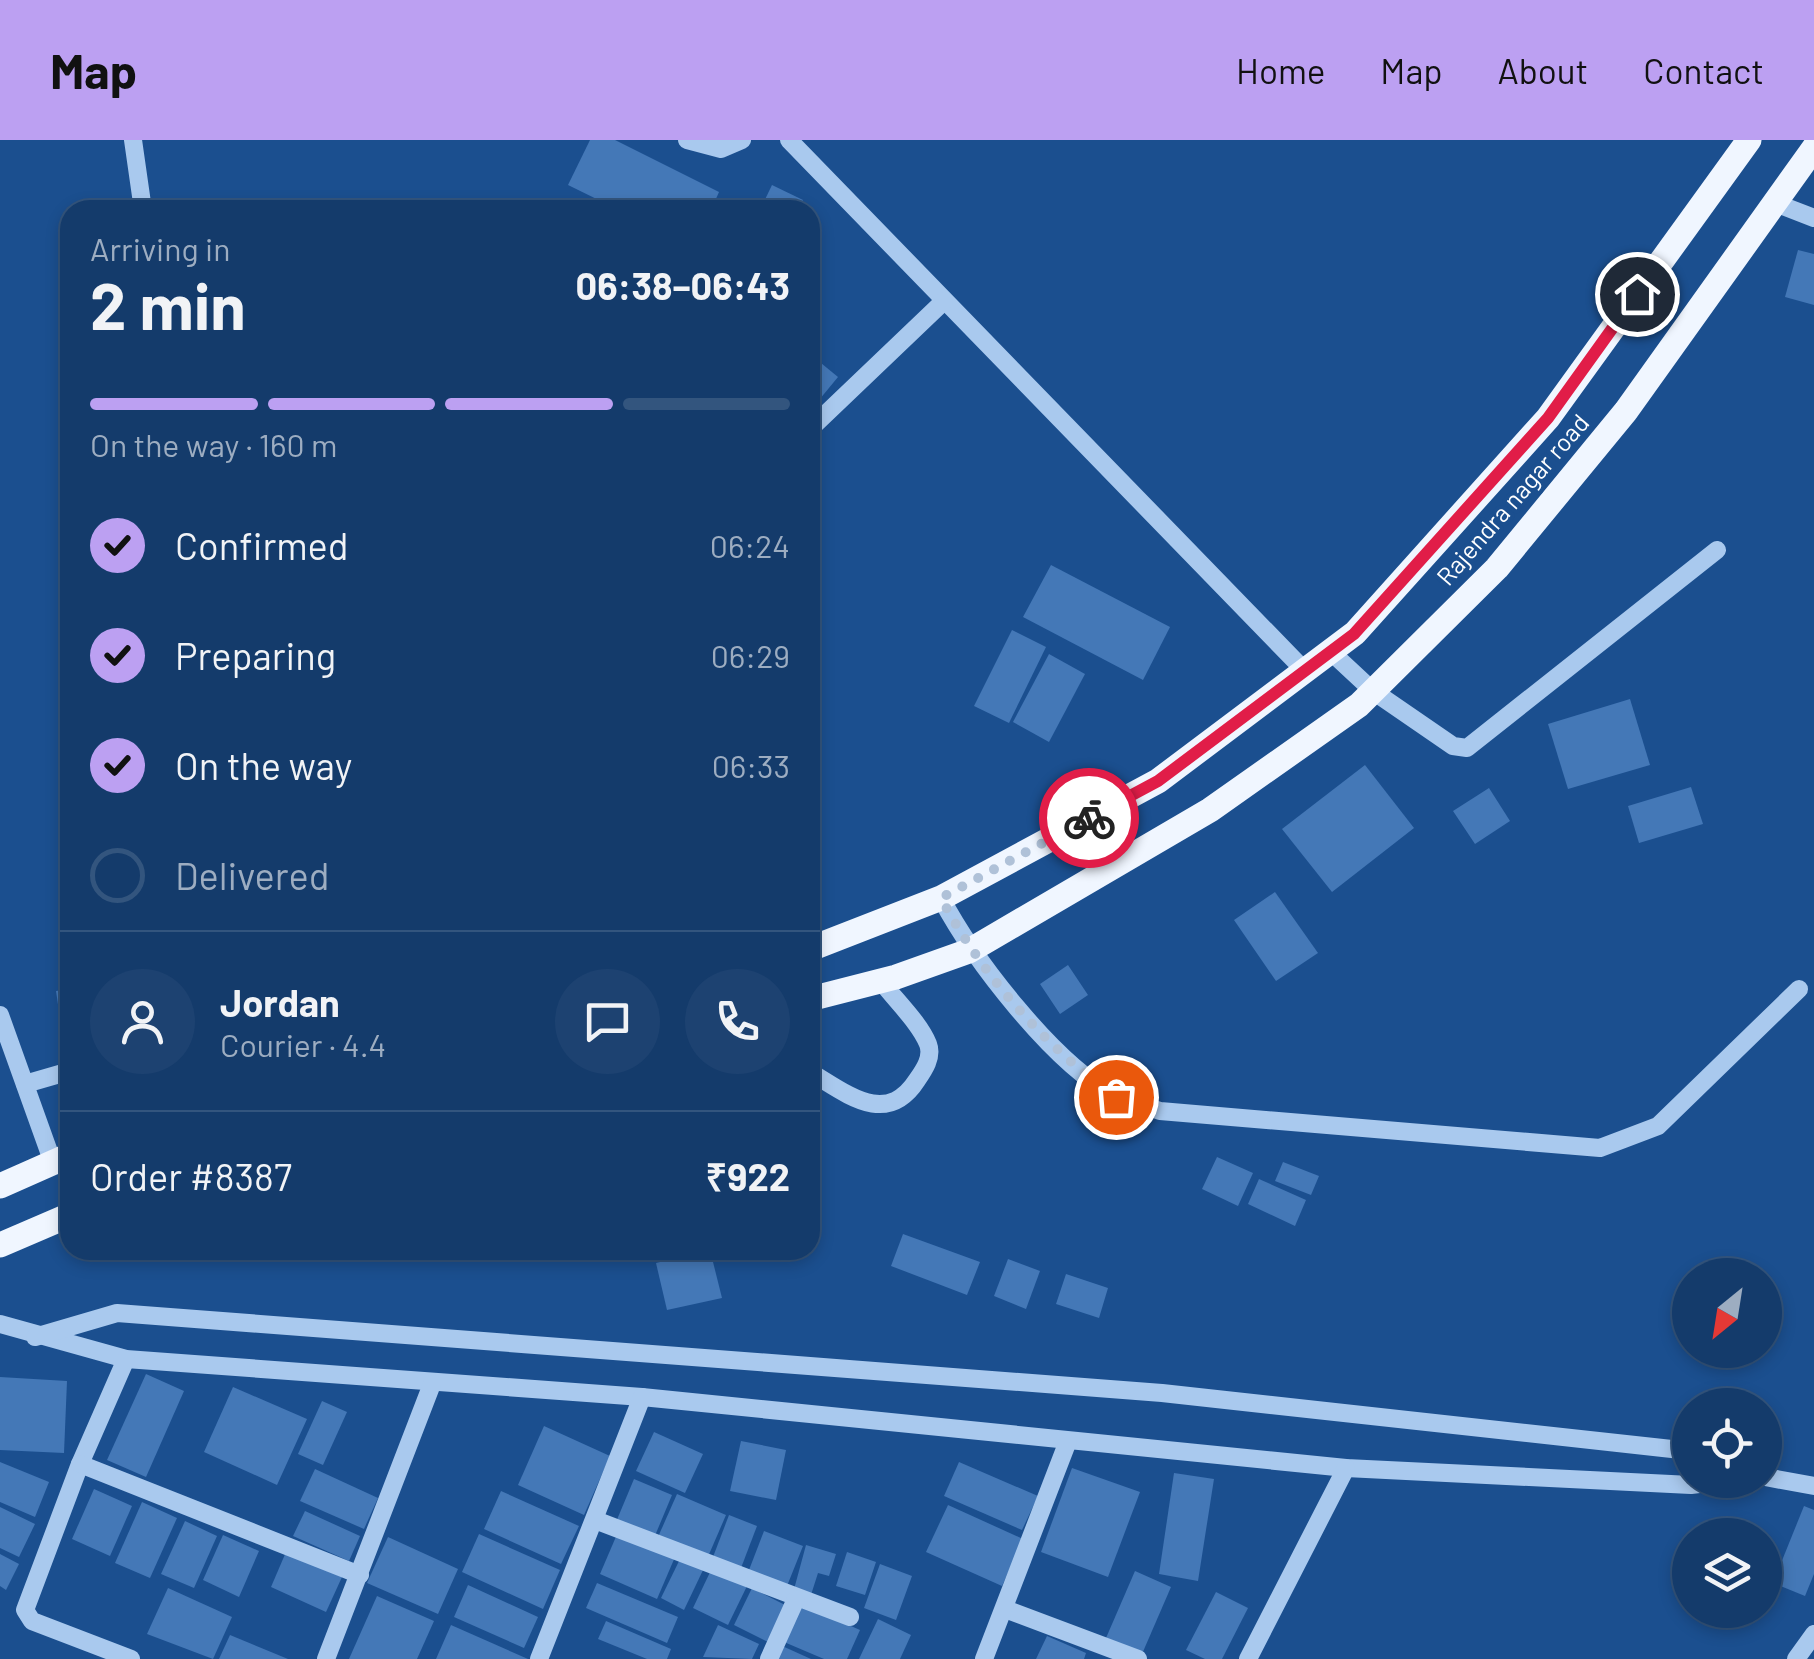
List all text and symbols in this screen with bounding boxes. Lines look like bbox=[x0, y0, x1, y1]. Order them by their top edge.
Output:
text: Map bbox=[50, 41, 137, 99]
text: Home bbox=[1236, 49, 1325, 91]
text: Map bbox=[1380, 49, 1443, 91]
text: About bbox=[1498, 49, 1588, 91]
text: Contact bbox=[1643, 49, 1764, 91]
text: Arriving in bbox=[90, 229, 230, 267]
pin bbox=[1595, 252, 1680, 337]
text: 06:38–06:43 bbox=[576, 262, 790, 308]
text: 2 min bbox=[90, 265, 246, 343]
icon: home bbox=[1610, 267, 1665, 322]
street label: Rajendra nagar road bbox=[1430, 407, 1594, 591]
text: On the way · 160 m bbox=[90, 425, 337, 463]
icon: check bbox=[90, 518, 145, 573]
text: Confirmed bbox=[175, 522, 348, 568]
text: 06:24 bbox=[710, 526, 790, 564]
icon: check bbox=[90, 628, 145, 683]
text: Preparing bbox=[175, 632, 336, 678]
text: 06:29 bbox=[711, 636, 790, 674]
icon: check bbox=[90, 738, 145, 793]
text: On the way bbox=[175, 742, 352, 788]
text: 06:33 bbox=[712, 746, 790, 784]
courier bbox=[1039, 768, 1139, 868]
icon: bike bbox=[1062, 791, 1117, 846]
text: Delivered bbox=[175, 852, 329, 898]
button: person bbox=[90, 969, 195, 1074]
button: chat bbox=[555, 969, 660, 1074]
button: phone bbox=[685, 969, 790, 1074]
text: Jordan bbox=[220, 979, 340, 1025]
text: Courier · 4.4 bbox=[220, 1025, 386, 1063]
pin bbox=[1074, 1055, 1159, 1140]
icon: bag bbox=[1089, 1070, 1144, 1125]
text: Order #8387 bbox=[90, 1153, 292, 1199]
text: ₹922 bbox=[706, 1153, 790, 1199]
north arrow bbox=[1672, 1258, 1782, 1368]
map controls bbox=[1672, 1258, 1782, 1628]
button: locate bbox=[1672, 1388, 1782, 1498]
button: layers bbox=[1672, 1518, 1782, 1628]

